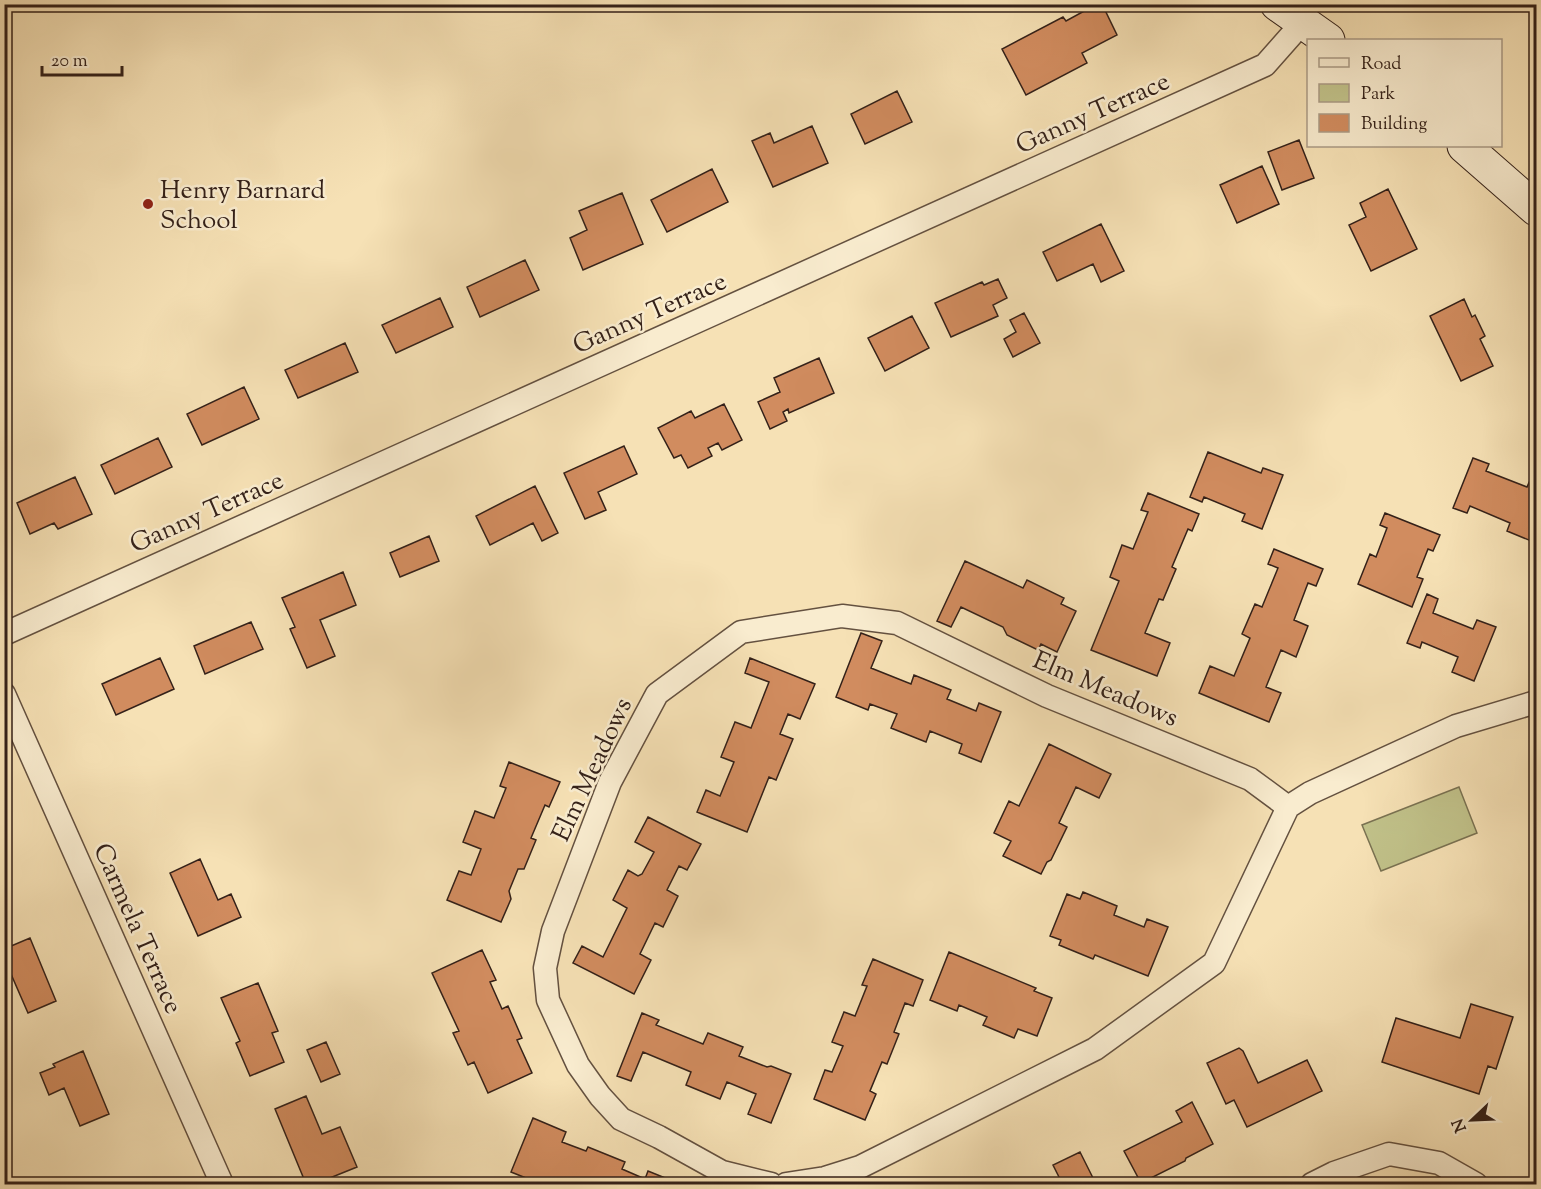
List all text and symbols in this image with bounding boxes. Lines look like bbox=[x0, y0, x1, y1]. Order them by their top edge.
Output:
scale bar bbox=[42, 39, 122, 77]
legend bbox=[1307, 39, 1502, 147]
text: 20 m bbox=[51, 49, 88, 75]
text: Road bbox=[1361, 52, 1401, 78]
street label: Ganny Terrace bbox=[1010, 64, 1176, 165]
text: Park bbox=[1361, 82, 1396, 108]
text: Building bbox=[1361, 112, 1427, 138]
place label: Henry Barnard School bbox=[160, 173, 326, 240]
marker: Henry Barnard School bbox=[141, 197, 155, 211]
street label: Ganny Terrace bbox=[567, 264, 733, 365]
street label: Ganny Terrace bbox=[124, 463, 290, 564]
street label: Elm Meadows bbox=[1027, 643, 1184, 738]
street label: Elm Meadows bbox=[544, 692, 643, 848]
street label: Carmela Terrace bbox=[83, 838, 191, 1020]
north arrow bbox=[1442, 1090, 1502, 1150]
text: N bbox=[1447, 1114, 1474, 1135]

